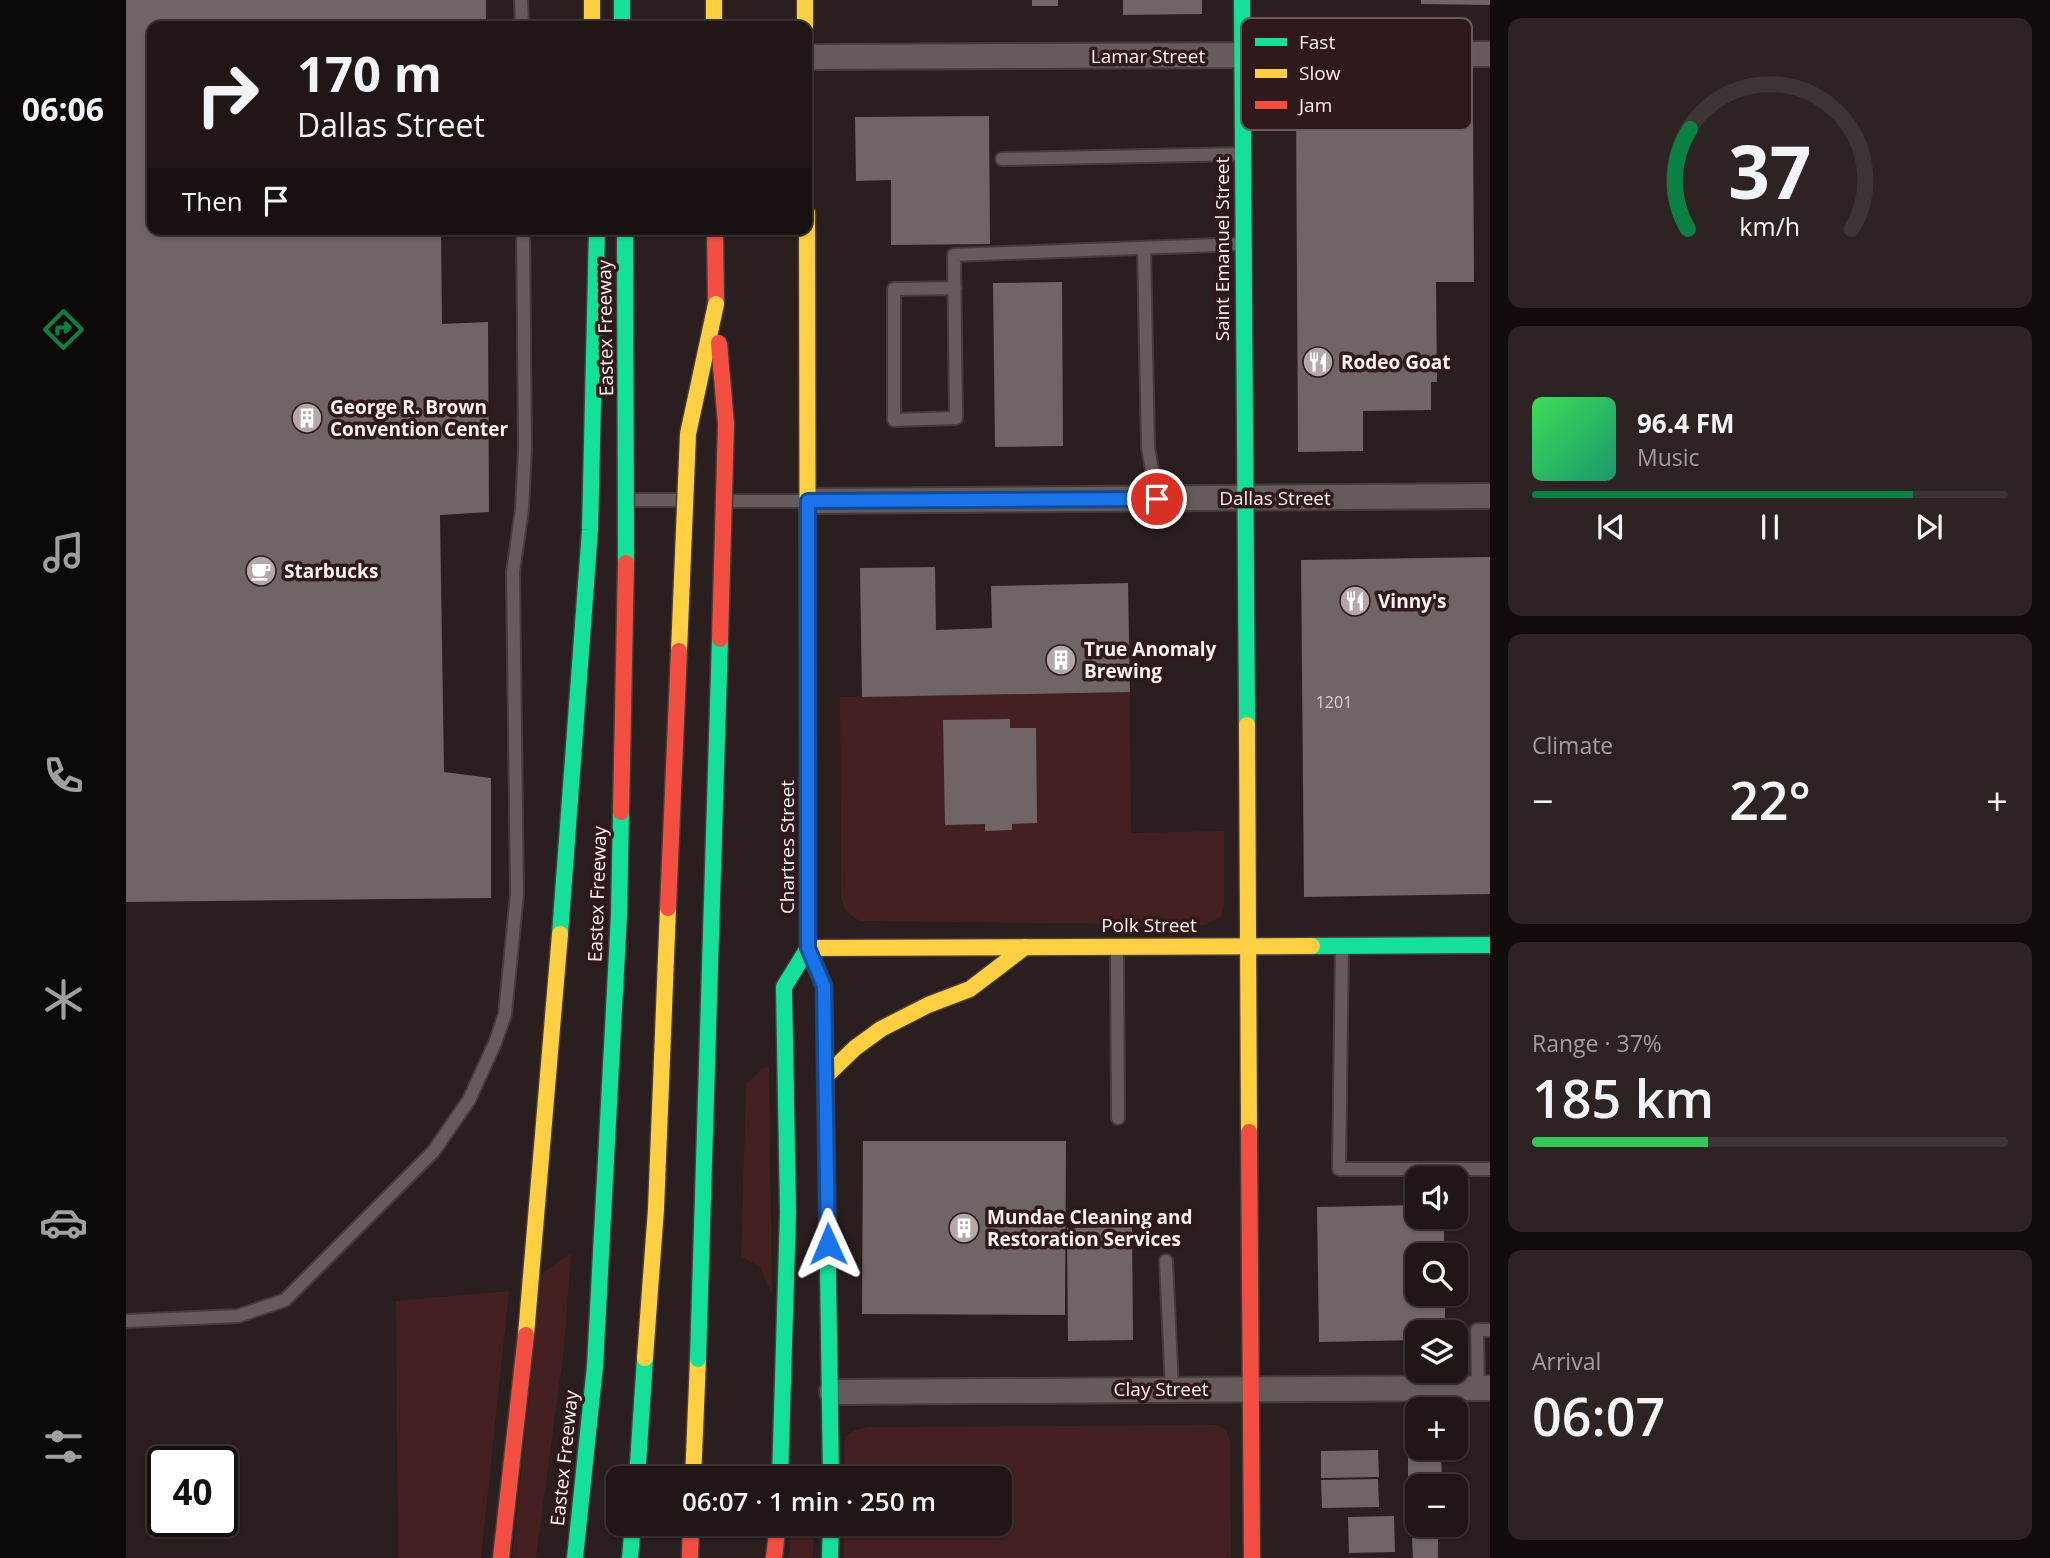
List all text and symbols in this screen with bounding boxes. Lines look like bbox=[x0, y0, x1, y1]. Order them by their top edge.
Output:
legend bbox=[1241, 18, 1472, 130]
text: Fast bbox=[1299, 29, 1335, 55]
text: 170 m bbox=[297, 40, 442, 106]
street label: Lamar Street bbox=[1091, 43, 1205, 69]
icon: right bbox=[182, 49, 273, 140]
text: Slow bbox=[1299, 60, 1341, 86]
text: 06:06 bbox=[22, 87, 104, 130]
text: Jam bbox=[1297, 92, 1332, 118]
text: Dallas Street bbox=[297, 103, 485, 146]
text: 37 bbox=[1728, 121, 1812, 220]
street label: Saint Emanuel Street bbox=[1209, 156, 1235, 341]
icon: arrive bbox=[257, 182, 295, 220]
text: Then bbox=[182, 183, 243, 219]
text: km/h bbox=[1740, 209, 1800, 243]
street label: Eastex Freeway bbox=[591, 259, 619, 396]
icon: directions bbox=[39, 305, 88, 354]
restaurant icon: Rodeo Goat bbox=[1301, 345, 1335, 379]
place label: Rodeo Goat bbox=[1341, 349, 1451, 375]
place label: George R. Brown Convention Center bbox=[330, 394, 508, 442]
building icon: George R. Brown Convention Center bbox=[290, 401, 324, 435]
text: 96.4 FM bbox=[1637, 405, 1735, 441]
text: Music bbox=[1637, 441, 1700, 473]
pin bbox=[1127, 469, 1187, 529]
icon: arrive bbox=[1138, 480, 1176, 518]
street label: Dallas Street bbox=[1219, 485, 1331, 511]
icon: previous bbox=[1592, 508, 1630, 546]
icon: pause bbox=[1751, 508, 1789, 546]
icon: next bbox=[1910, 508, 1948, 546]
icon: music bbox=[39, 528, 88, 577]
cafe icon: Starbucks bbox=[244, 554, 278, 588]
place label: Starbucks bbox=[284, 558, 378, 584]
restaurant icon: Vinny's bbox=[1338, 584, 1372, 618]
place label: Vinny's bbox=[1378, 588, 1446, 614]
place label: True Anomaly Brewing bbox=[1084, 636, 1217, 684]
building icon: True Anomaly Brewing bbox=[1044, 643, 1078, 677]
house number: 1201 bbox=[1316, 691, 1352, 713]
text: Climate bbox=[1532, 729, 1613, 761]
icon: phone bbox=[39, 751, 88, 800]
text: 22° bbox=[1729, 764, 1811, 835]
text: − bbox=[1532, 774, 1554, 826]
text: + bbox=[1986, 774, 2008, 826]
street label: Chartres Street bbox=[774, 780, 800, 914]
street label: Eastex Freeway bbox=[582, 825, 612, 963]
street label: Polk Street bbox=[1101, 912, 1197, 938]
icon: climate bbox=[39, 975, 88, 1024]
text: Range · 37% bbox=[1532, 1027, 1662, 1059]
text: 185 km bbox=[1532, 1062, 1714, 1133]
map controls bbox=[1405, 1166, 1468, 1537]
button: sound bbox=[1405, 1166, 1468, 1229]
icon: car bbox=[39, 1198, 88, 1247]
place label: Mundae Cleaning and Restoration Services bbox=[987, 1204, 1193, 1252]
position arrow bbox=[791, 1207, 865, 1281]
building icon: Mundae Cleaning and Restoration Services bbox=[947, 1211, 981, 1245]
button: search bbox=[1405, 1243, 1468, 1306]
button: layers bbox=[1405, 1320, 1468, 1383]
text: Arrival bbox=[1532, 1345, 1601, 1377]
street label: Clay Street bbox=[1114, 1376, 1209, 1402]
text: 06:07 bbox=[1532, 1380, 1665, 1451]
street label: Eastex Freeway bbox=[544, 1388, 584, 1527]
button: + bbox=[1405, 1397, 1468, 1460]
icon: filters bbox=[39, 1422, 88, 1471]
speed limit sign: 40 bbox=[147, 1446, 238, 1537]
button: − bbox=[1405, 1474, 1468, 1537]
text: 06:07 · 1 min · 250 m bbox=[682, 1483, 936, 1519]

